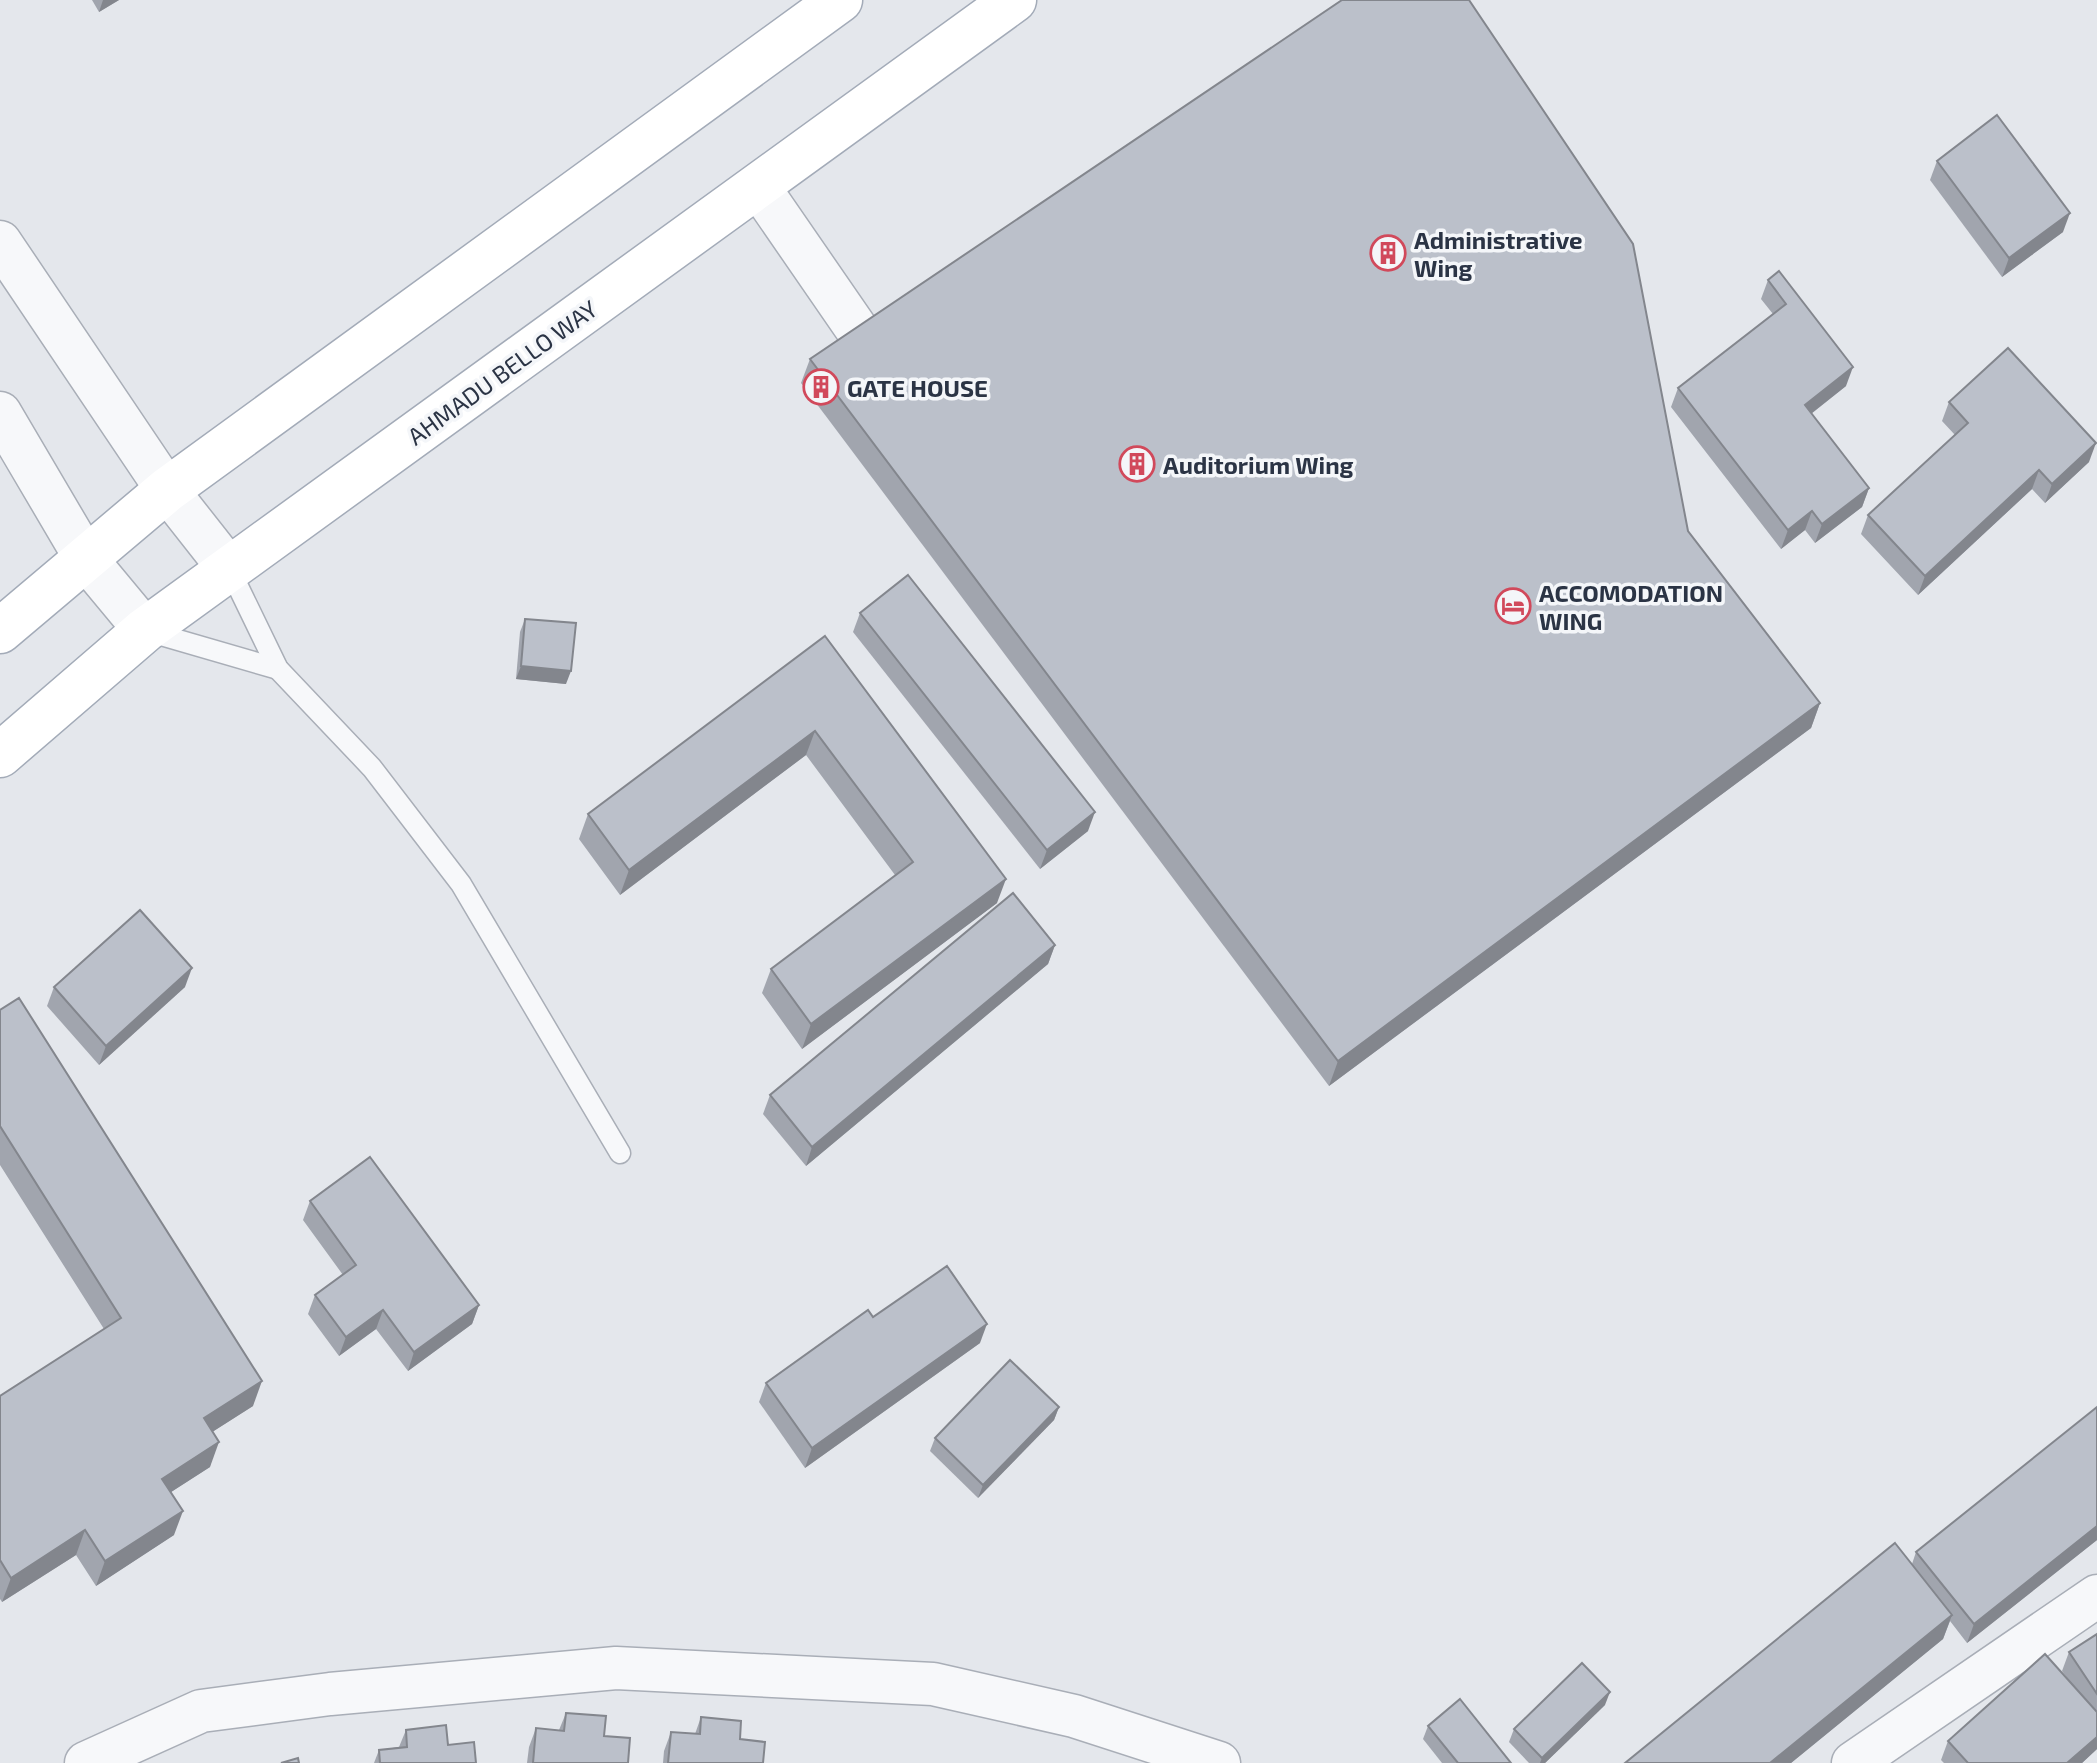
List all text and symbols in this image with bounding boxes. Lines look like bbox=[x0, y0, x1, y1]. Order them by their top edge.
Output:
place label: Administrative Wing bbox=[1414, 225, 1583, 282]
building icon: Administrative Wing bbox=[1369, 234, 1407, 272]
street label: AHMADU BELLO WAY bbox=[401, 293, 603, 451]
building icon: GATE HOUSE bbox=[802, 368, 840, 406]
place label: GATE HOUSE bbox=[847, 373, 988, 402]
building icon: Auditorium Wing bbox=[1118, 445, 1156, 483]
place label: Auditorium Wing bbox=[1163, 450, 1354, 479]
place label: ACCOMODATION WING bbox=[1539, 578, 1723, 635]
hotel icon: ACCOMODATION WING bbox=[1494, 587, 1532, 625]

